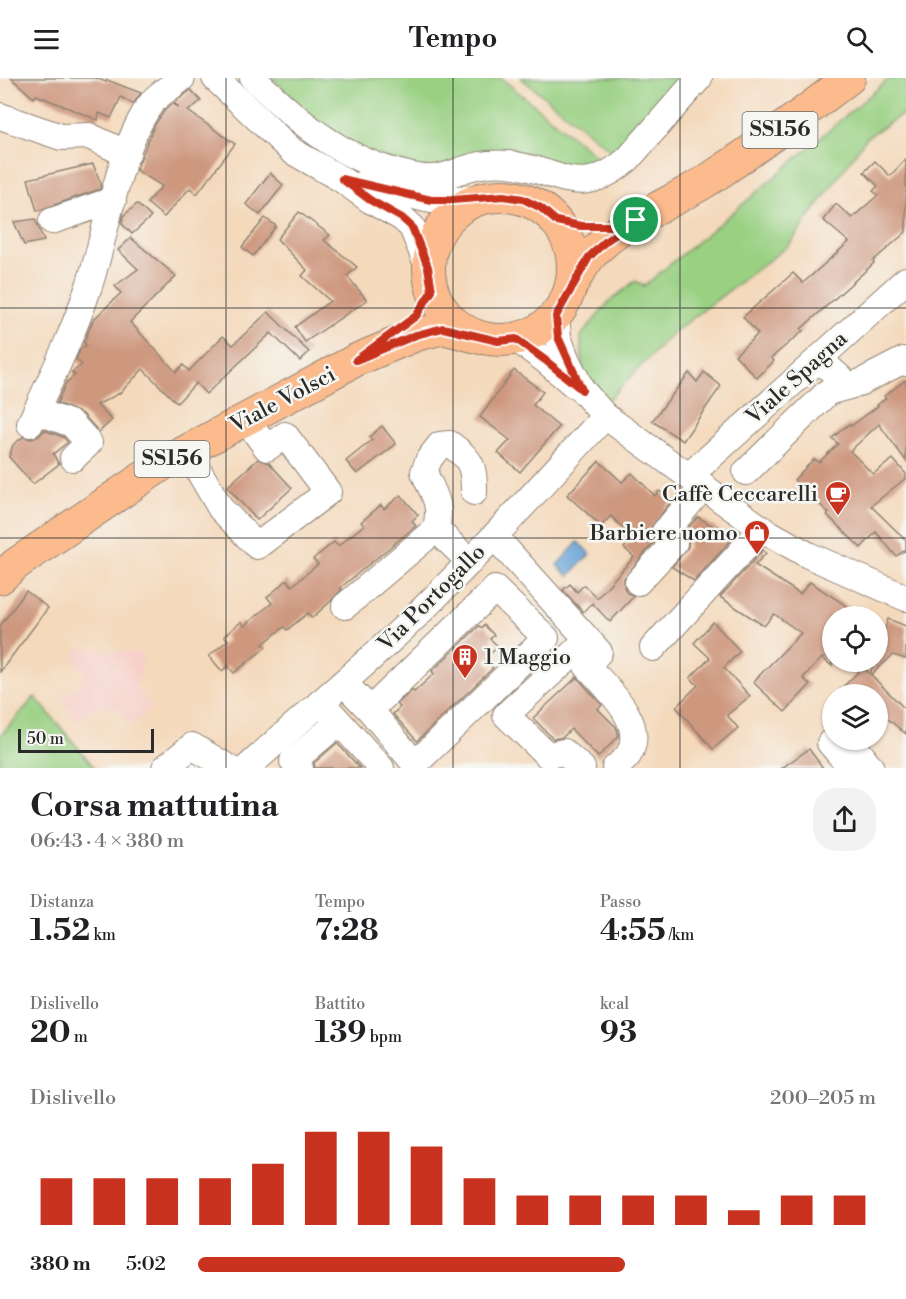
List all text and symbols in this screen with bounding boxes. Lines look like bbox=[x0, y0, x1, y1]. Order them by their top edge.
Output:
text: Tempo bbox=[409, 22, 497, 56]
icon: menu bbox=[30, 23, 63, 56]
icon: search bbox=[843, 23, 876, 56]
road number: SS156 bbox=[742, 112, 818, 148]
pin bbox=[610, 194, 661, 245]
icon: arrive bbox=[619, 203, 652, 236]
street label: Viale Spagna bbox=[740, 325, 854, 431]
street label: Viale Volsci bbox=[225, 361, 340, 440]
road number: SS156 bbox=[134, 441, 210, 477]
cafe icon: Caffè Ceccarelli bbox=[823, 479, 853, 517]
place label: Caffè Ceccarelli bbox=[662, 481, 818, 508]
shop icon: Barbiere uomo bbox=[742, 518, 772, 556]
place label: Barbiere uomo bbox=[589, 520, 738, 547]
street label: Via Portogallo bbox=[372, 539, 491, 658]
map controls bbox=[822, 606, 888, 750]
button: locate bbox=[822, 606, 888, 672]
building icon: 1 Maggio bbox=[450, 642, 480, 680]
place label: 1 Maggio bbox=[484, 644, 571, 671]
button: layers bbox=[822, 684, 888, 750]
scale bar bbox=[18, 726, 154, 754]
text: 50 m bbox=[27, 729, 64, 749]
text: Corsa mattutina bbox=[30, 786, 279, 827]
button: share bbox=[813, 788, 876, 851]
text: 06:43 · 4 × 380 m bbox=[30, 829, 184, 854]
text: Distanza bbox=[30, 892, 94, 912]
text: Tempo bbox=[315, 892, 365, 912]
text: Passo bbox=[600, 892, 641, 912]
text: 1.52 bbox=[30, 912, 90, 950]
text: 7:28 bbox=[315, 912, 379, 950]
text: 4:55 bbox=[600, 912, 666, 950]
text: km bbox=[90, 925, 116, 945]
text: /km bbox=[666, 925, 694, 945]
text: Dislivello bbox=[30, 994, 99, 1014]
text: Battito bbox=[315, 994, 365, 1014]
text: kcal bbox=[600, 994, 629, 1014]
text: 20 bbox=[30, 1014, 71, 1052]
text: 139 bbox=[315, 1014, 366, 1052]
text: 93 bbox=[600, 1014, 637, 1052]
text: m bbox=[71, 1027, 88, 1047]
text: bpm bbox=[366, 1027, 402, 1047]
text: Dislivello bbox=[30, 1086, 116, 1111]
text: 200–205 m bbox=[770, 1086, 876, 1111]
text: 380 m bbox=[30, 1252, 91, 1277]
text: 5:02 bbox=[126, 1252, 166, 1277]

